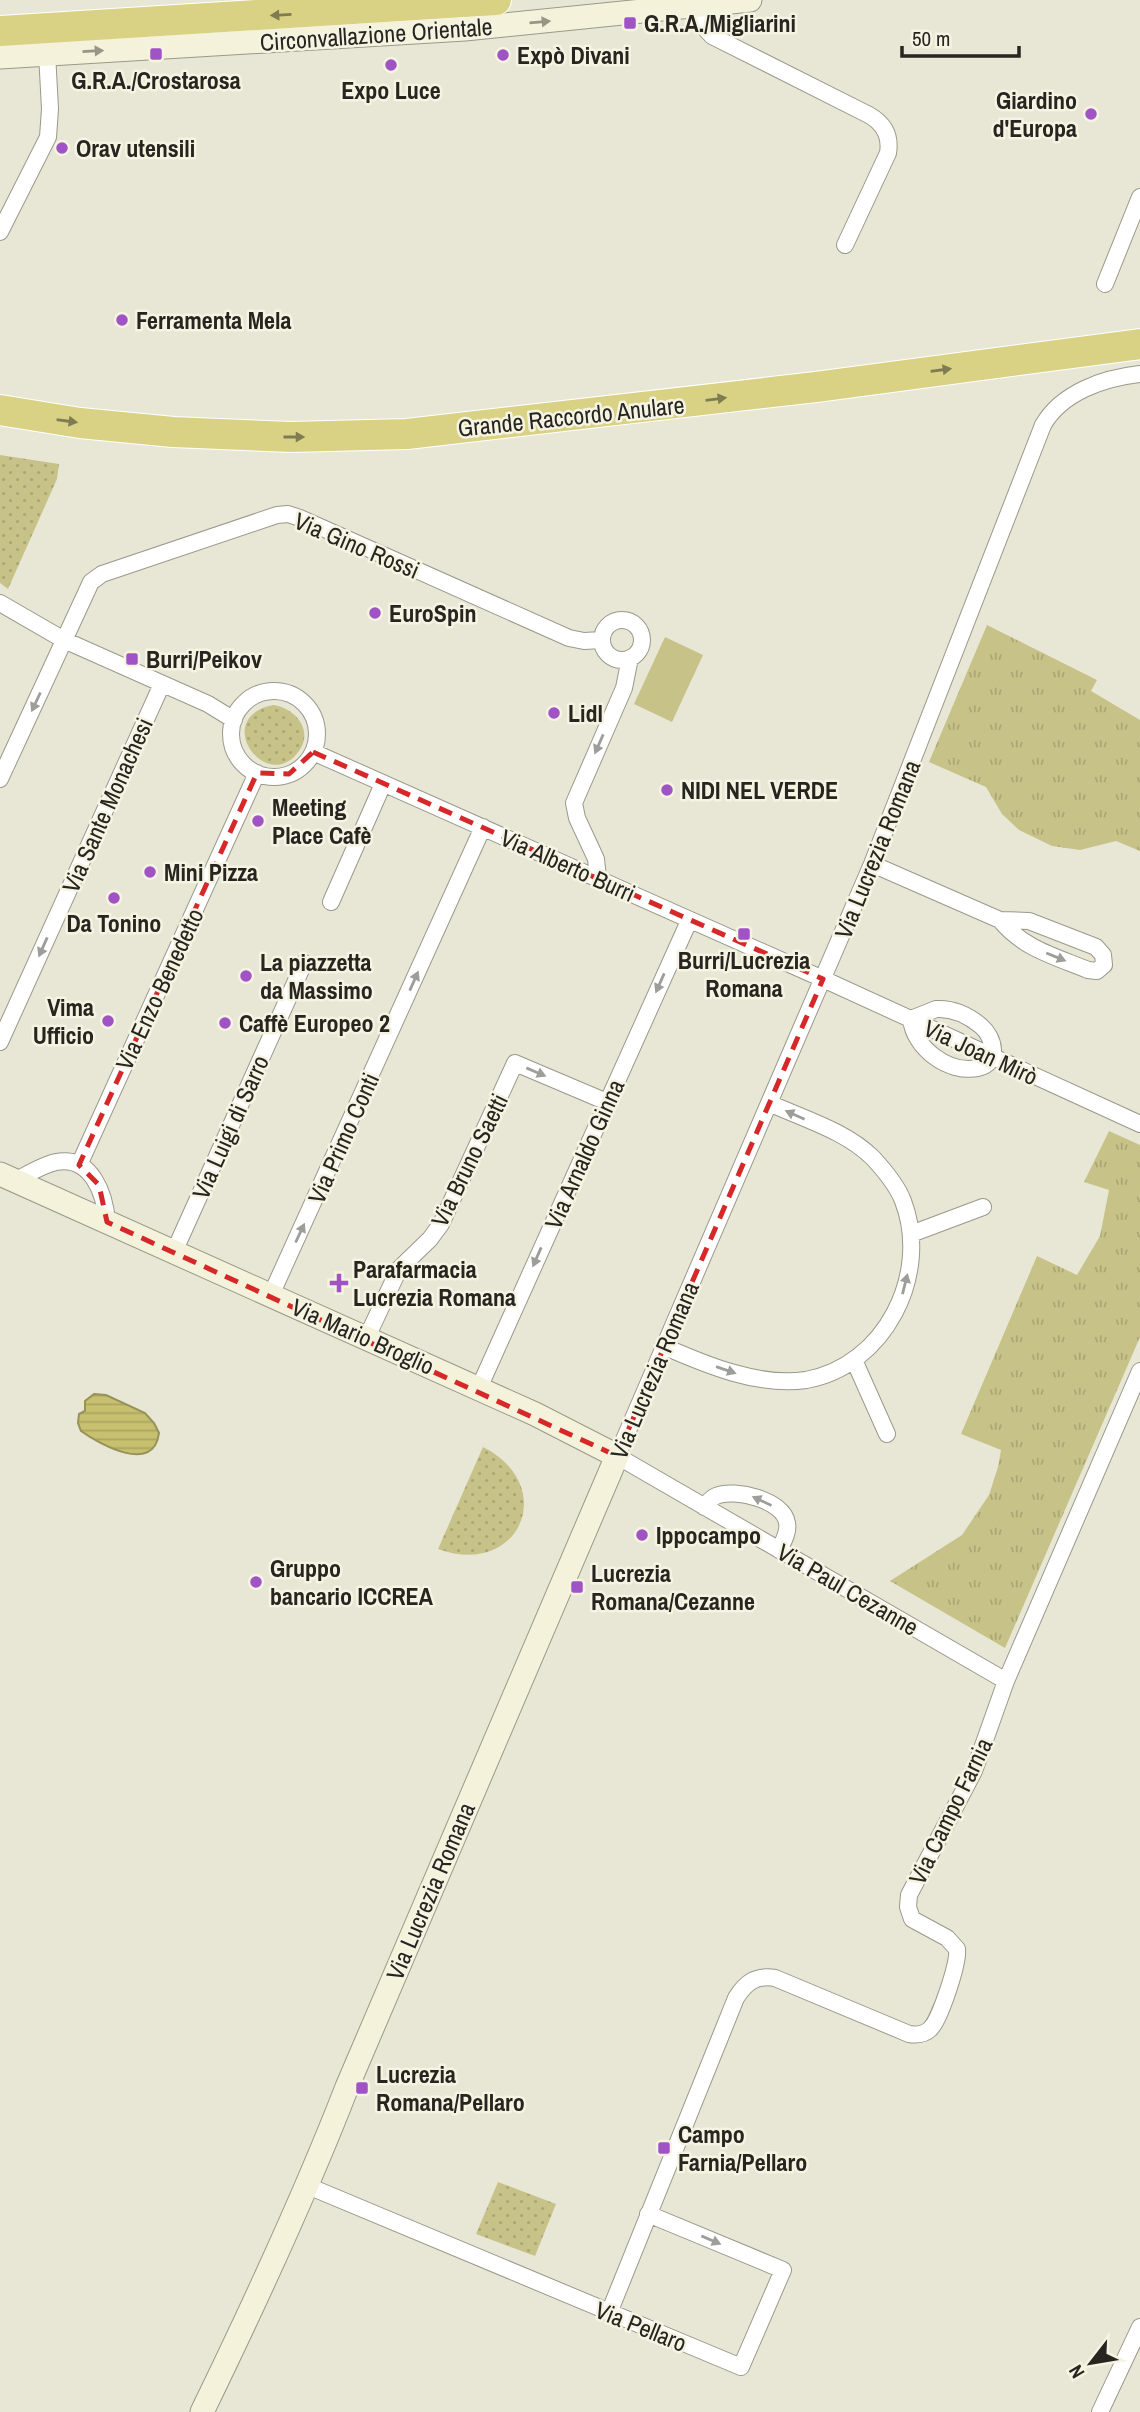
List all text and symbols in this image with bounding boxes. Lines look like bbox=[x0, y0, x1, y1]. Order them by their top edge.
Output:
place label: G.R.A./Migliarini bbox=[644, 7, 796, 39]
one-way arrow bbox=[270, 9, 292, 20]
street label: Circonvallazione Orientale bbox=[259, 10, 493, 58]
scale bar bbox=[902, 14, 1019, 58]
marker: G.R.A./Migliarini bbox=[622, 15, 638, 31]
one-way arrow bbox=[529, 16, 551, 27]
text: 50 m bbox=[912, 24, 950, 53]
place label: Expò Divani bbox=[517, 39, 630, 71]
one-way arrow bbox=[82, 45, 104, 56]
marker: G.R.A./Crostarosa bbox=[148, 46, 164, 62]
marker: Expò Divani bbox=[495, 47, 511, 63]
marker: Expo Luce bbox=[383, 57, 399, 73]
place label: G.R.A./Crostarosa bbox=[71, 64, 241, 96]
place label: Expo Luce bbox=[341, 74, 441, 106]
place label: Giardino d'Europa bbox=[992, 84, 1077, 144]
marker: Giardino d'Europa bbox=[1083, 106, 1099, 122]
place label: Orav utensili bbox=[76, 132, 195, 164]
marker: Orav utensili bbox=[54, 140, 70, 156]
place label: Ferramenta Mela bbox=[136, 304, 292, 336]
marker: Ferramenta Mela bbox=[114, 312, 130, 328]
one-way arrow bbox=[930, 364, 952, 375]
street label: Grande Raccordo Anulare bbox=[456, 388, 686, 444]
one-way arrow bbox=[705, 393, 727, 404]
one-way arrow bbox=[56, 416, 78, 427]
one-way arrow bbox=[283, 431, 305, 443]
street label: Via Gino Rossi bbox=[289, 504, 425, 586]
place label: EuroSpin bbox=[389, 597, 476, 629]
marker: EuroSpin bbox=[367, 605, 383, 621]
place label: Burri/Peikov bbox=[146, 643, 262, 675]
marker: Burri/Peikov bbox=[124, 651, 140, 667]
one-way arrow bbox=[30, 692, 42, 712]
place label: Lidl bbox=[568, 697, 603, 729]
marker: Lidl bbox=[546, 705, 562, 721]
street label: Via Sante Monachesi bbox=[54, 713, 160, 897]
one-way arrow bbox=[593, 734, 604, 755]
street label: Via Lucrezia Romana bbox=[827, 755, 927, 943]
place label: NIDI NEL VERDE bbox=[681, 774, 838, 806]
marker: NIDI NEL VERDE bbox=[659, 782, 675, 798]
place label: Meeting Place Cafè bbox=[272, 791, 372, 851]
marker: Meeting Place Cafè bbox=[250, 813, 266, 829]
street label: Via Alberto Burri bbox=[496, 821, 640, 909]
place label: Mini Pizza bbox=[164, 856, 258, 888]
marker: Mini Pizza bbox=[142, 864, 158, 880]
marker: Da Tonino bbox=[106, 890, 122, 906]
street label: Via Enzo Benedetto bbox=[108, 903, 210, 1075]
place label: Da Tonino bbox=[67, 907, 161, 939]
marker: Burri/Lucrezia Romana bbox=[736, 926, 752, 942]
one-way arrow bbox=[37, 937, 49, 957]
place label: Burri/Lucrezia Romana bbox=[678, 944, 810, 1004]
place label: La piazzetta da Massimo bbox=[260, 946, 373, 1006]
one-way arrow bbox=[1045, 951, 1066, 962]
marker: La piazzetta da Massimo bbox=[238, 968, 254, 984]
one-way arrow bbox=[408, 971, 420, 991]
one-way arrow bbox=[655, 973, 666, 993]
place label: Vima Ufficio bbox=[33, 991, 94, 1051]
place label: Caffè Europeo 2 bbox=[239, 1007, 390, 1039]
street label: Via Joan Mirò bbox=[919, 1012, 1043, 1092]
marker: Vima Ufficio bbox=[100, 1013, 116, 1029]
marker: Caffè Europeo 2 bbox=[217, 1015, 233, 1031]
street label: Via Luigi di Sarro bbox=[184, 1050, 276, 1204]
one-way arrow bbox=[526, 1067, 547, 1078]
street label: Via Primo Conti bbox=[300, 1068, 386, 1208]
street label: Via Arnaldo Ginna bbox=[537, 1074, 631, 1234]
street label: Via Bruno Saetti bbox=[423, 1088, 515, 1232]
one-way arrow bbox=[784, 1109, 805, 1120]
one-way arrow bbox=[294, 1223, 305, 1243]
one-way arrow bbox=[531, 1247, 542, 1268]
place label: Parafarmacia Lucrezia Romana bbox=[353, 1253, 516, 1313]
one-way arrow bbox=[900, 1273, 911, 1295]
marker: Parafarmacia Lucrezia Romana bbox=[331, 1275, 347, 1291]
street label: Via Lucrezia Romana bbox=[602, 1276, 706, 1464]
street label: Via Mario Broglio bbox=[287, 1290, 439, 1382]
one-way arrow bbox=[716, 1365, 737, 1376]
one-way arrow bbox=[752, 1495, 772, 1506]
place label: Ippocampo bbox=[656, 1519, 761, 1551]
marker: Ippocampo bbox=[634, 1527, 650, 1543]
street label: Via Paul Cezanne bbox=[771, 1536, 925, 1642]
place label: Gruppo bancario ICCREA bbox=[270, 1552, 434, 1612]
place label: Lucrezia Romana/Cezanne bbox=[591, 1557, 755, 1617]
marker: Gruppo bancario ICCREA bbox=[248, 1574, 264, 1590]
marker: Lucrezia Romana/Cezanne bbox=[569, 1579, 585, 1595]
street label: Via Campo Farnia bbox=[901, 1732, 999, 1890]
street label: Via Lucrezia Romana bbox=[378, 1797, 482, 1985]
place label: Lucrezia Romana/Pellaro bbox=[376, 2058, 525, 2118]
marker: Lucrezia Romana/Pellaro bbox=[354, 2080, 370, 2096]
place label: Campo Farnia/Pellaro bbox=[678, 2118, 807, 2178]
marker: Campo Farnia/Pellaro bbox=[656, 2140, 672, 2156]
one-way arrow bbox=[701, 2234, 722, 2245]
street label: Via Pellaro bbox=[591, 2293, 691, 2359]
north arrow bbox=[1056, 2328, 1126, 2398]
text: N bbox=[1062, 2360, 1090, 2383]

